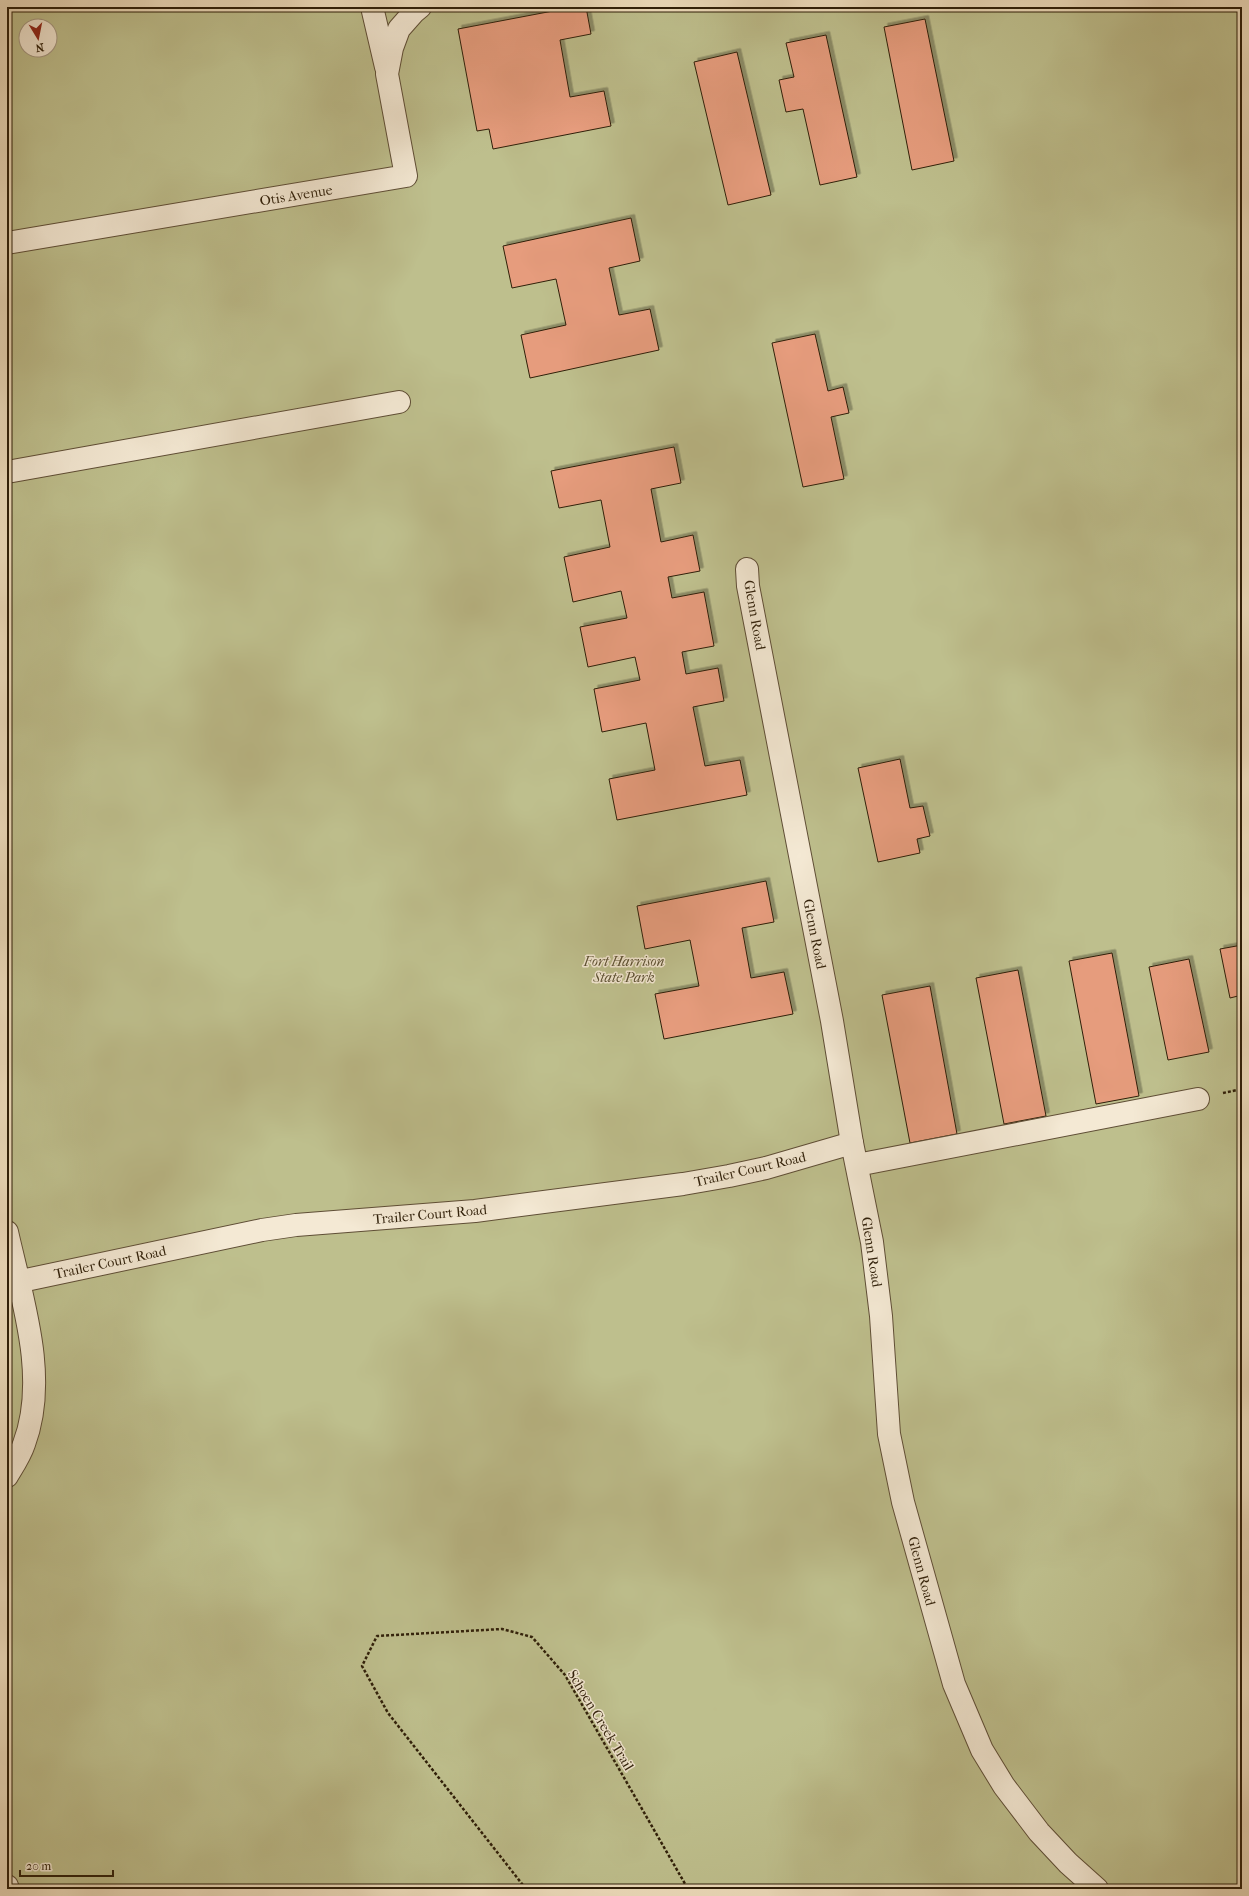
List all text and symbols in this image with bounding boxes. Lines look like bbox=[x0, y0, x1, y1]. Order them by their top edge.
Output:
north arrow bbox=[18, 18, 58, 58]
text: N bbox=[34, 40, 45, 55]
street label: Otis Avenue bbox=[258, 181, 334, 210]
street label: Glenn Road bbox=[740, 579, 769, 652]
street label: Glenn Road bbox=[799, 898, 830, 971]
park label: Fort Harrison State Park bbox=[583, 953, 664, 986]
street label: Trailer Court Road bbox=[693, 1148, 808, 1191]
street label: Trailer Court Road bbox=[372, 1201, 488, 1228]
street label: Glenn Road bbox=[858, 1216, 886, 1289]
street label: Trailer Court Road bbox=[52, 1242, 168, 1283]
street label: Glenn Road bbox=[904, 1535, 939, 1608]
street label: Schoen Creek Trail bbox=[564, 1667, 637, 1774]
scale bar bbox=[20, 1852, 113, 1878]
text: 20 m bbox=[26, 1859, 51, 1873]

